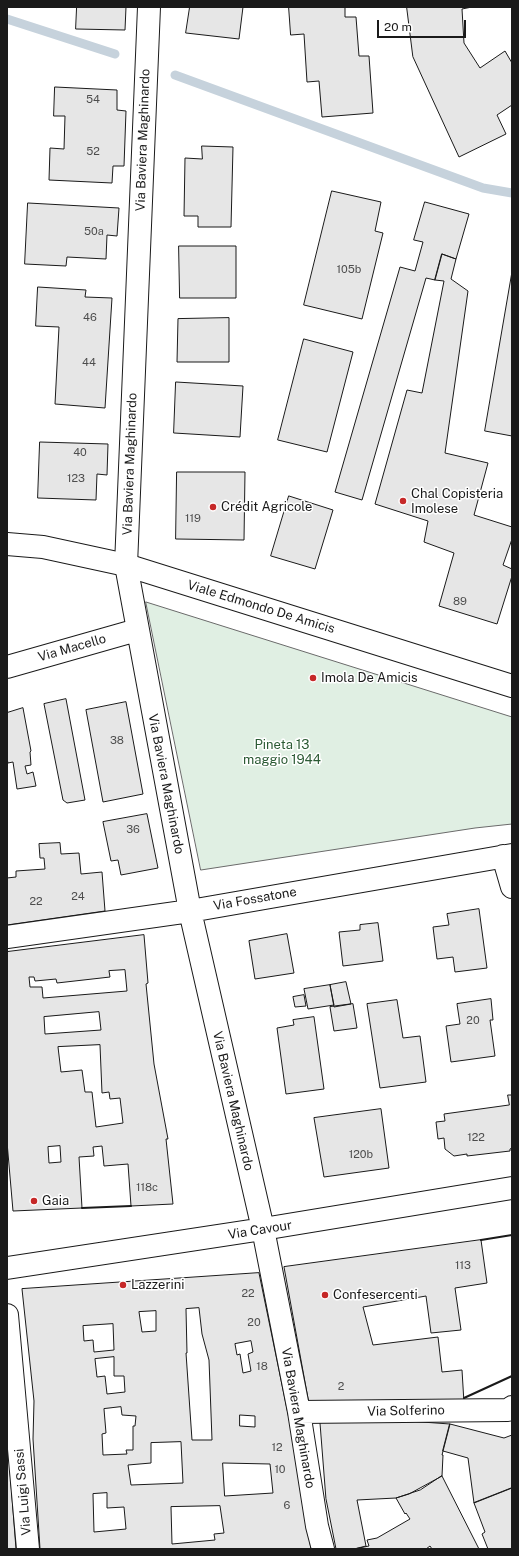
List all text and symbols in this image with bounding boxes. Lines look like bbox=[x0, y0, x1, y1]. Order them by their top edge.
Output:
scale bar bbox=[379, 12, 468, 38]
text: 20 m bbox=[384, 20, 412, 34]
street label: Via Baviera Maghinardo bbox=[133, 68, 153, 212]
house number: 54 bbox=[86, 93, 100, 107]
house number: 52 bbox=[86, 145, 100, 159]
house number: 50a bbox=[84, 225, 104, 239]
house number: 105b bbox=[337, 263, 361, 277]
house number: 46 bbox=[83, 311, 97, 325]
house number: 44 bbox=[82, 356, 96, 370]
street label: Via Baviera Maghinardo bbox=[120, 392, 140, 536]
house number: 40 bbox=[73, 446, 87, 460]
house number: 123 bbox=[67, 472, 85, 486]
place label: Chal Copisteria Imolese bbox=[411, 486, 503, 517]
marker: Chal Copisteria Imolese bbox=[398, 496, 408, 506]
place label: Crédit Agricole bbox=[221, 499, 312, 515]
marker: Crédit Agricole bbox=[208, 502, 218, 512]
house number: 119 bbox=[185, 512, 201, 526]
street label: Viale Edmondo De Amicis bbox=[185, 577, 337, 637]
house number: 89 bbox=[453, 595, 467, 609]
street label: Via Macello bbox=[36, 631, 108, 665]
place label: Imola De Amicis bbox=[321, 670, 418, 686]
marker: Imola De Amicis bbox=[308, 673, 318, 683]
street label: Via Baviera Maghinardo bbox=[145, 713, 187, 855]
house number: 38 bbox=[110, 734, 124, 748]
park label: Pineta 13 maggio 1944 bbox=[243, 737, 321, 768]
house number: 36 bbox=[126, 823, 140, 837]
street label: Via Fossatone bbox=[212, 884, 298, 914]
house number: 24 bbox=[71, 890, 85, 904]
house number: 22 bbox=[29, 895, 43, 909]
house number: 20 bbox=[466, 1014, 480, 1028]
street label: Via Baviera Maghinardo bbox=[209, 1030, 257, 1172]
house number: 122 bbox=[467, 1131, 485, 1145]
house number: 120b bbox=[349, 1148, 373, 1162]
house number: 118c bbox=[136, 1181, 158, 1195]
place label: Gaia bbox=[42, 1193, 69, 1209]
marker: Gaia bbox=[29, 1196, 39, 1206]
street label: Via Cavour bbox=[227, 1217, 293, 1243]
house number: 113 bbox=[455, 1259, 471, 1273]
place label: Lazzerini bbox=[131, 1277, 185, 1293]
marker: Lazzerini bbox=[118, 1280, 128, 1290]
house number: 22 bbox=[241, 1287, 255, 1301]
place label: Confesercenti bbox=[333, 1287, 418, 1303]
marker: Confesercenti bbox=[320, 1290, 330, 1300]
house number: 20 bbox=[247, 1316, 261, 1330]
street label: Via Baviera Maghinardo bbox=[278, 1346, 318, 1490]
house number: 18 bbox=[256, 1360, 268, 1374]
house number: 2 bbox=[338, 1380, 344, 1394]
street label: Via Solferino bbox=[367, 1403, 445, 1419]
house number: 12 bbox=[271, 1441, 283, 1455]
street label: Via Luigi Sassi bbox=[11, 1448, 35, 1536]
house number: 10 bbox=[274, 1463, 286, 1477]
house number: 6 bbox=[284, 1499, 290, 1513]

